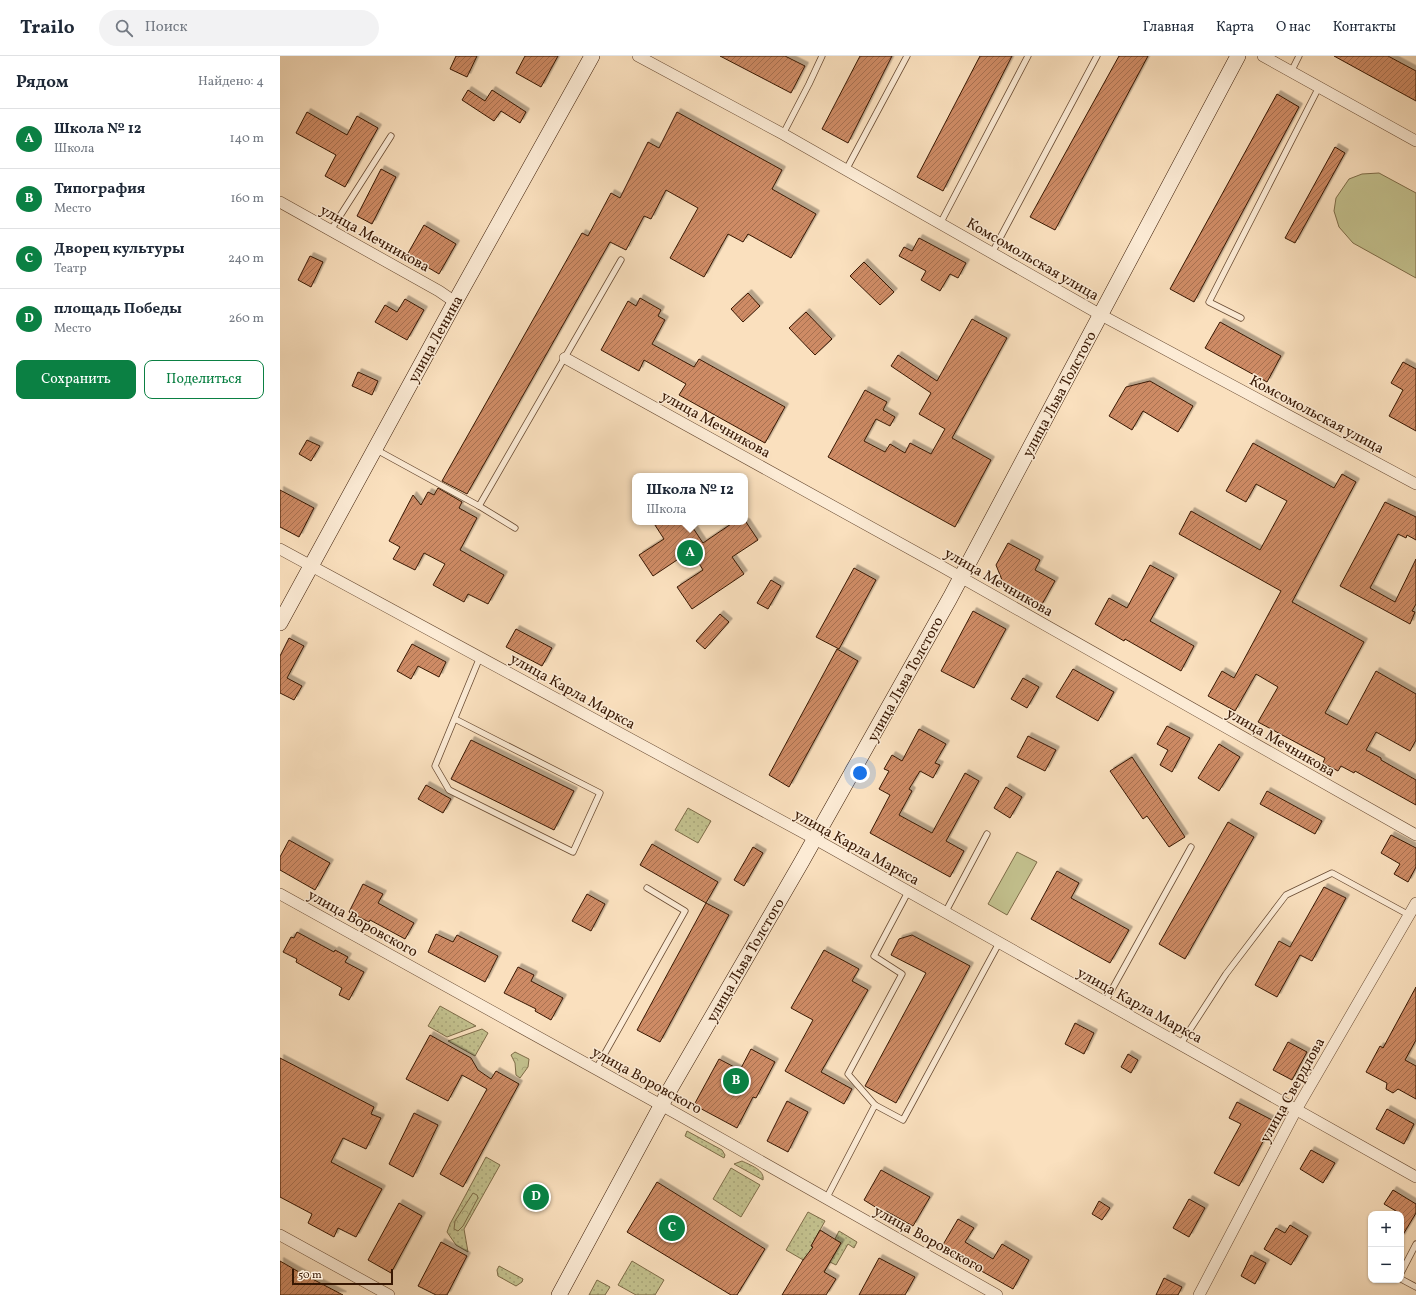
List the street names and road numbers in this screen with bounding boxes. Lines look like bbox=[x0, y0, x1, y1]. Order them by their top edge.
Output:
street label: улица Мечникова bbox=[316, 200, 433, 278]
street label: Комсомольская улица bbox=[962, 214, 1102, 307]
street label: улица Ленина bbox=[404, 292, 469, 387]
street label: улица Льва Толстого bbox=[1018, 328, 1103, 462]
street label: Комсомольская улица bbox=[1245, 371, 1387, 460]
street label: улица Мечникова bbox=[657, 386, 774, 464]
street label: улица Мечникова bbox=[940, 544, 1057, 623]
street label: улица Льва Толстого bbox=[863, 613, 950, 746]
street label: улица Карла Маркса bbox=[506, 649, 639, 736]
street label: улица Мечникова bbox=[1222, 704, 1339, 783]
street label: улица Карла Маркса bbox=[790, 805, 923, 892]
street label: улица Воровского bbox=[303, 885, 421, 963]
street label: улица Льва Толстого bbox=[702, 895, 790, 1027]
street label: улица Карла Маркса bbox=[1073, 963, 1206, 1050]
street label: улица Свердлова bbox=[1256, 1034, 1331, 1147]
street label: улица Воровского bbox=[587, 1042, 705, 1120]
street label: улица Воровского bbox=[869, 1201, 987, 1279]

